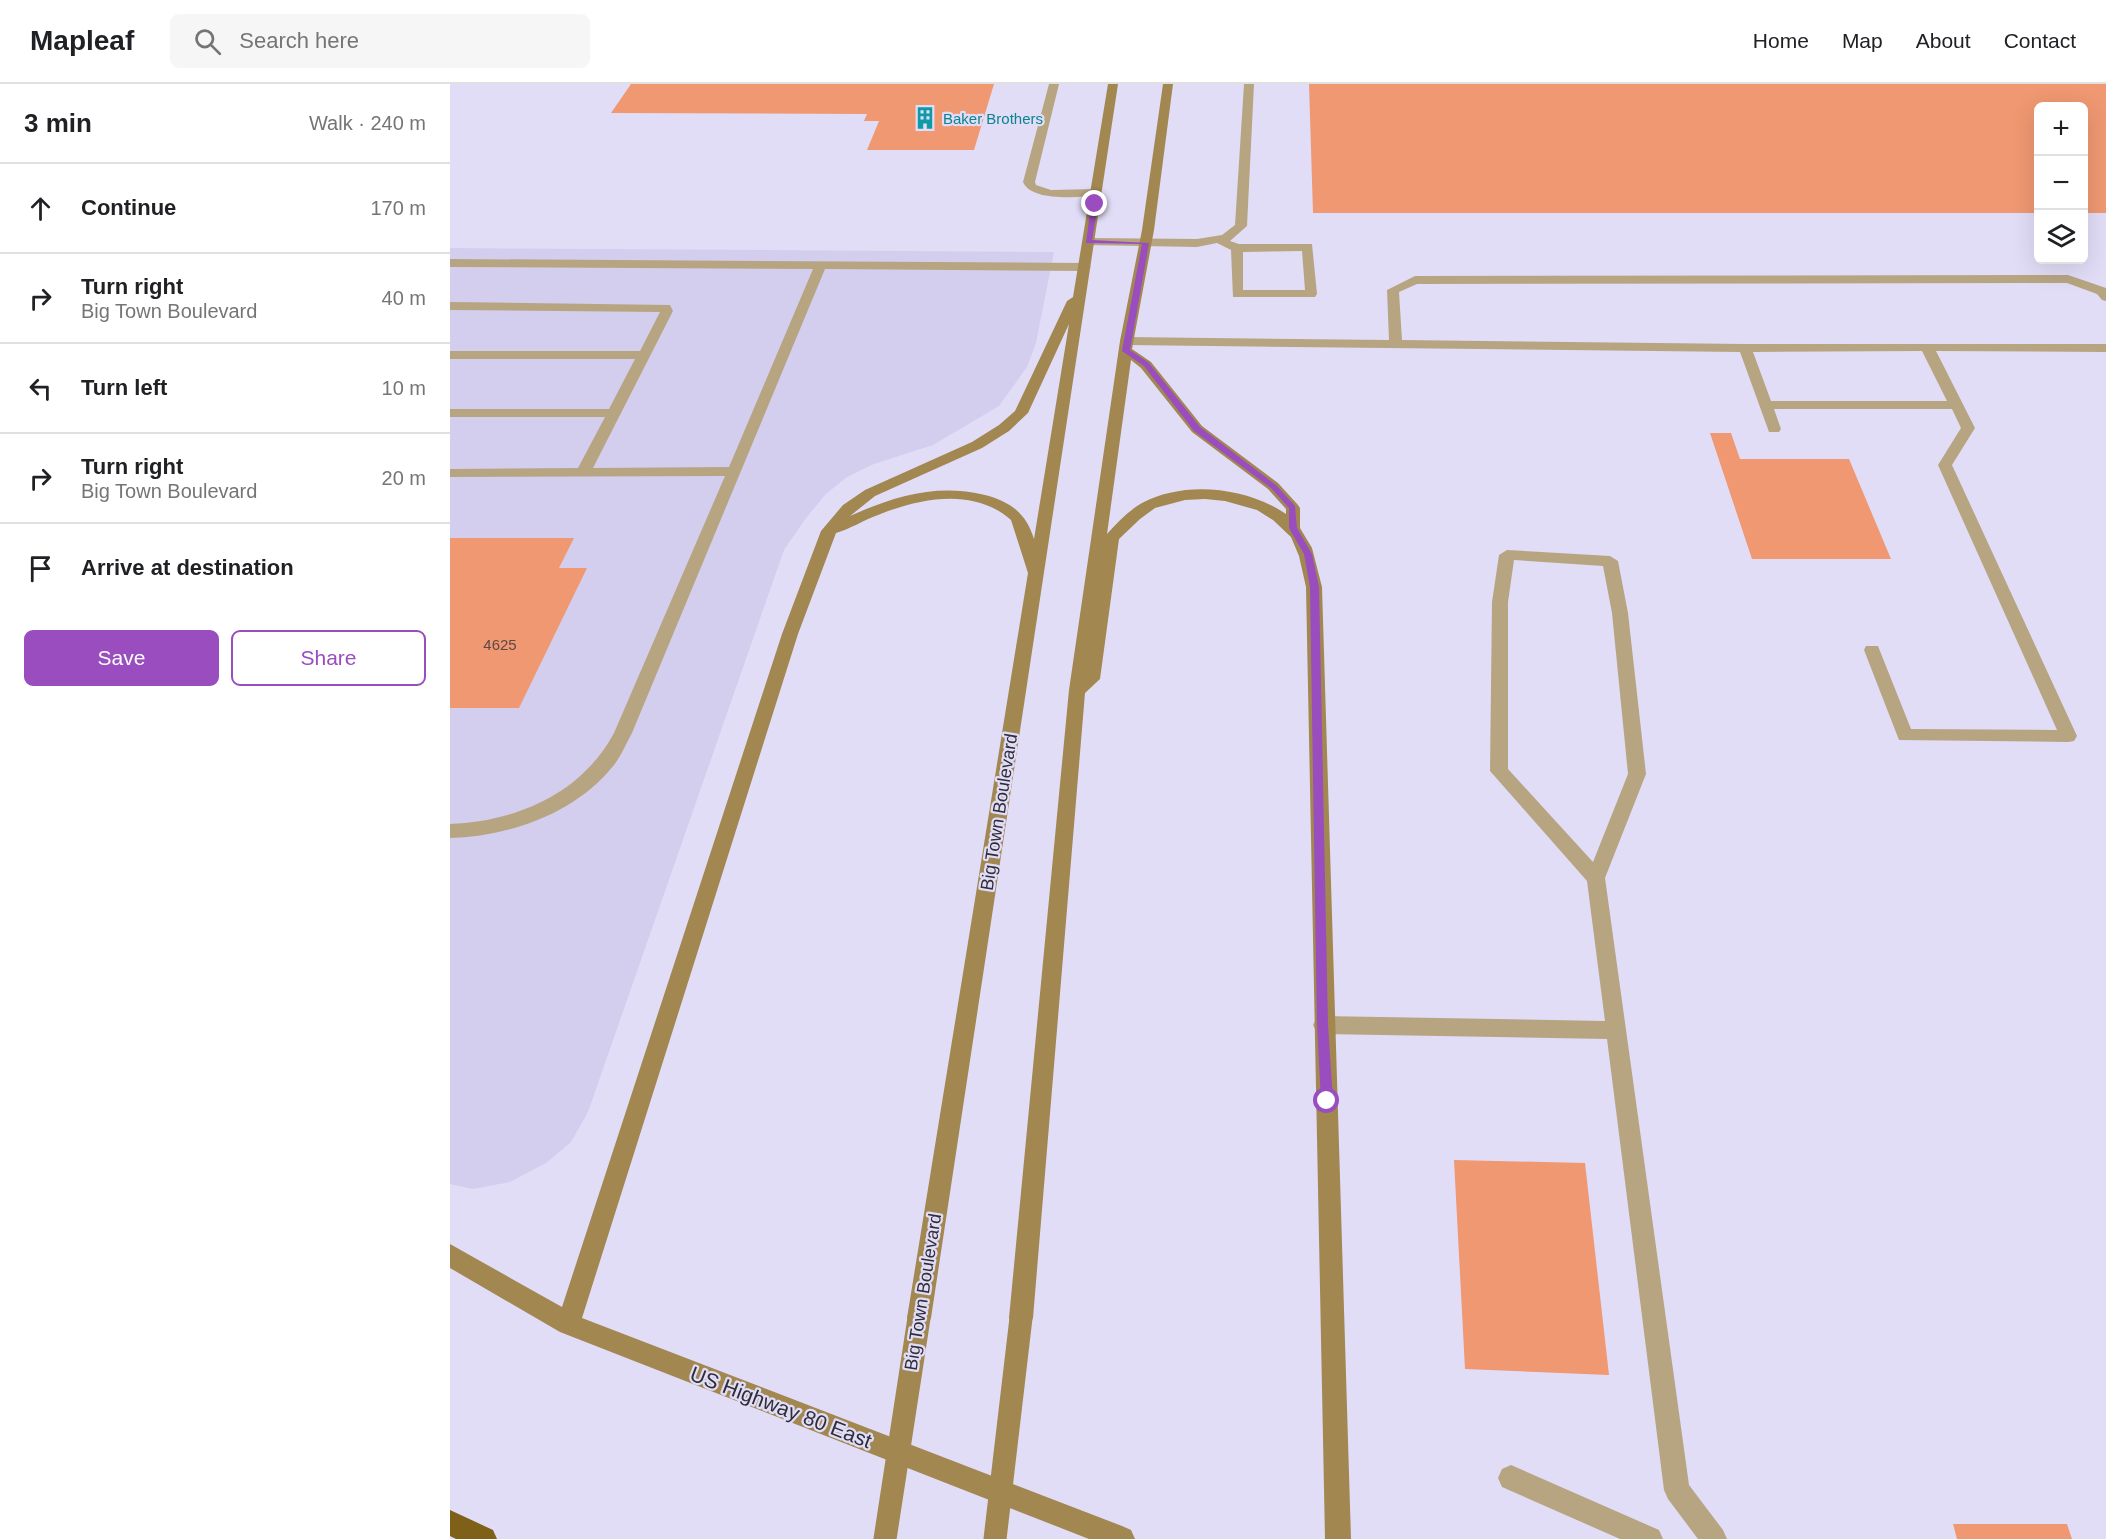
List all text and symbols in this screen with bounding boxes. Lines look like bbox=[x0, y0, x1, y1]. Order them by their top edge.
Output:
search box bbox=[170, 14, 590, 68]
text: Mapleaf bbox=[30, 25, 134, 56]
icon: search bbox=[191, 25, 224, 58]
text: Search here bbox=[239, 28, 359, 53]
text: Home bbox=[1753, 29, 1809, 52]
text: Map bbox=[1842, 29, 1883, 52]
text: About bbox=[1916, 29, 1971, 52]
text: Contact bbox=[2004, 29, 2076, 52]
map controls bbox=[2034, 102, 2088, 264]
button: + bbox=[2034, 102, 2088, 156]
building icon: Baker Brothers bbox=[912, 105, 938, 131]
text: 3 min bbox=[24, 108, 92, 138]
place label: Baker Brothers bbox=[943, 110, 1043, 127]
text: Walk · 240 m bbox=[309, 112, 426, 134]
button: − bbox=[2034, 156, 2088, 210]
route end bbox=[1081, 190, 1107, 216]
icon: ahead bbox=[24, 192, 57, 225]
text: Continue bbox=[81, 195, 176, 220]
text: 170 m bbox=[370, 197, 426, 219]
button: layers bbox=[2034, 210, 2088, 264]
text: Turn right bbox=[81, 274, 183, 299]
icon: right bbox=[24, 282, 57, 315]
text: 40 m bbox=[382, 287, 426, 309]
text: Big Town Boulevard bbox=[81, 300, 257, 322]
icon: left bbox=[24, 372, 57, 405]
text: Turn left bbox=[81, 375, 167, 400]
text: 10 m bbox=[382, 377, 426, 399]
text: Turn right bbox=[81, 454, 183, 479]
icon: right bbox=[24, 462, 57, 495]
text: 20 m bbox=[382, 467, 426, 489]
text: Big Town Boulevard bbox=[81, 480, 257, 502]
icon: arrive bbox=[24, 552, 57, 585]
text: Arrive at destination bbox=[81, 555, 294, 580]
button: Save bbox=[24, 630, 219, 686]
button: Share bbox=[231, 630, 426, 686]
house number: 4625 bbox=[483, 636, 517, 653]
street label: Big Town Boulevard bbox=[977, 732, 1021, 892]
route start bbox=[1313, 1087, 1339, 1113]
street label: Big Town Boulevard bbox=[901, 1212, 945, 1372]
street label: US Highway 80 East bbox=[687, 1362, 875, 1452]

